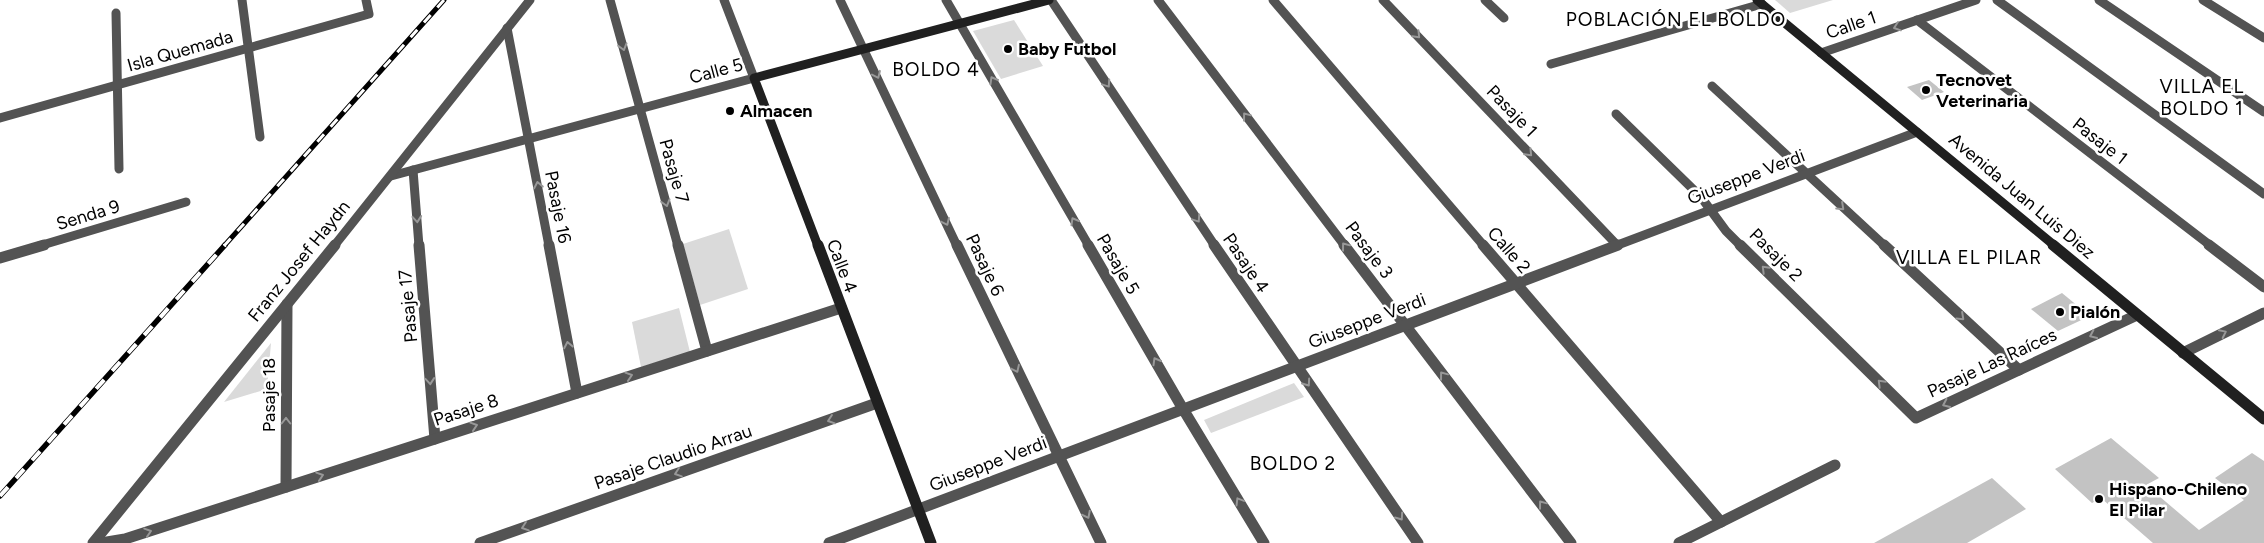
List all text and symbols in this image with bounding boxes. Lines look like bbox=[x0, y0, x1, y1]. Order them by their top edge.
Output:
street label: Calle 1 bbox=[1823, 6, 1879, 44]
district label: POBLACIÓN EL BOLDO bbox=[1566, 8, 1786, 31]
one-way arrow bbox=[1893, 21, 1902, 31]
street label: Isla Quemada bbox=[125, 25, 235, 77]
one-way arrow bbox=[1411, 30, 1420, 39]
place label: Baby Futbol bbox=[1018, 38, 1116, 60]
one-way arrow bbox=[617, 42, 627, 51]
marker: Baby Futbol bbox=[1002, 43, 1014, 55]
street label: Calle 5 bbox=[687, 53, 745, 89]
district label: BOLDO 4 bbox=[892, 58, 980, 81]
place label: Tecnovet Veterinaria bbox=[1936, 69, 2028, 112]
one-way arrow bbox=[871, 70, 881, 79]
district label: VILLA EL BOLDO 1 bbox=[2160, 75, 2244, 120]
one-way arrow bbox=[989, 77, 999, 86]
one-way arrow bbox=[1101, 78, 1110, 88]
street label: Pasaje 1 bbox=[1482, 81, 1542, 141]
marker: Tecnovet Veterinaria bbox=[1920, 84, 1932, 96]
place label: Almacen bbox=[740, 100, 813, 122]
marker: Almacen bbox=[724, 105, 736, 117]
one-way arrow bbox=[1244, 113, 1252, 122]
street label: Pasaje 1 bbox=[2068, 113, 2132, 169]
street label: Avenida Juan Luis Diez bbox=[1944, 128, 2100, 264]
street label: Pasaje 7 bbox=[654, 136, 694, 206]
street label: Giuseppe Verdi bbox=[1684, 145, 1808, 209]
one-way arrow bbox=[1523, 147, 1532, 156]
street label: Pasaje 16 bbox=[540, 169, 576, 245]
one-way arrow bbox=[533, 181, 543, 190]
street label: Senda 9 bbox=[54, 195, 122, 235]
street label: Franz Josef Haydn bbox=[243, 196, 355, 326]
one-way arrow bbox=[661, 199, 671, 207]
one-way arrow bbox=[1835, 201, 1844, 210]
one-way arrow bbox=[1191, 214, 1200, 223]
one-way arrow bbox=[411, 215, 422, 223]
one-way arrow bbox=[940, 217, 951, 226]
one-way arrow bbox=[1071, 217, 1081, 226]
street label: Pasaje 3 bbox=[1340, 217, 1398, 283]
street label: Calle 2 bbox=[1483, 222, 1535, 278]
street label: Pasaje 2 bbox=[1745, 224, 1807, 286]
street label: Pasaje 4 bbox=[1218, 229, 1274, 297]
street label: Pasaje 6 bbox=[961, 230, 1009, 300]
street label: Pasaje 5 bbox=[1092, 230, 1144, 298]
street label: Calle 4 bbox=[822, 236, 862, 296]
one-way arrow bbox=[1342, 242, 1351, 251]
district label: VILLA EL PILAR bbox=[1896, 246, 2042, 269]
one-way arrow bbox=[1762, 266, 1771, 275]
street label: Pasaje 17 bbox=[394, 268, 422, 343]
street label: Giuseppe Verdi bbox=[1305, 289, 1429, 353]
place label: Pialón bbox=[2070, 301, 2120, 323]
marker: Pialón bbox=[2054, 306, 2066, 318]
one-way arrow bbox=[1955, 311, 1964, 320]
street label: Pasaje Las Raíces bbox=[1924, 323, 2060, 403]
one-way arrow bbox=[2089, 329, 2098, 340]
one-way arrow bbox=[2218, 329, 2227, 339]
one-way arrow bbox=[563, 341, 574, 349]
street label: Pasaje 18 bbox=[258, 358, 280, 432]
one-way arrow bbox=[1152, 358, 1162, 367]
one-way arrow bbox=[1010, 364, 1020, 373]
one-way arrow bbox=[624, 372, 632, 382]
one-way arrow bbox=[1441, 372, 1449, 381]
one-way arrow bbox=[424, 377, 435, 385]
one-way arrow bbox=[1301, 377, 1310, 387]
one-way arrow bbox=[1878, 380, 1887, 389]
street label: Pasaje 8 bbox=[431, 389, 501, 431]
one-way arrow bbox=[1942, 397, 1951, 408]
one-way arrow bbox=[828, 414, 836, 424]
one-way arrow bbox=[281, 417, 291, 424]
street label: Pasaje Claudio Arrau bbox=[591, 420, 755, 494]
one-way arrow bbox=[469, 422, 478, 432]
street label: Giuseppe Verdi bbox=[926, 432, 1050, 496]
district label: BOLDO 2 bbox=[1250, 452, 1336, 475]
one-way arrow bbox=[674, 468, 683, 478]
one-way arrow bbox=[315, 472, 323, 482]
place label: Hispano-Chileno El Pilar bbox=[2109, 478, 2247, 521]
marker: Hispano-Chileno El Pilar bbox=[2093, 493, 2105, 505]
one-way arrow bbox=[1235, 498, 1245, 507]
one-way arrow bbox=[1539, 501, 1547, 510]
one-way arrow bbox=[1081, 510, 1091, 519]
one-way arrow bbox=[1394, 511, 1403, 521]
one-way arrow bbox=[521, 522, 530, 532]
one-way arrow bbox=[144, 527, 152, 537]

